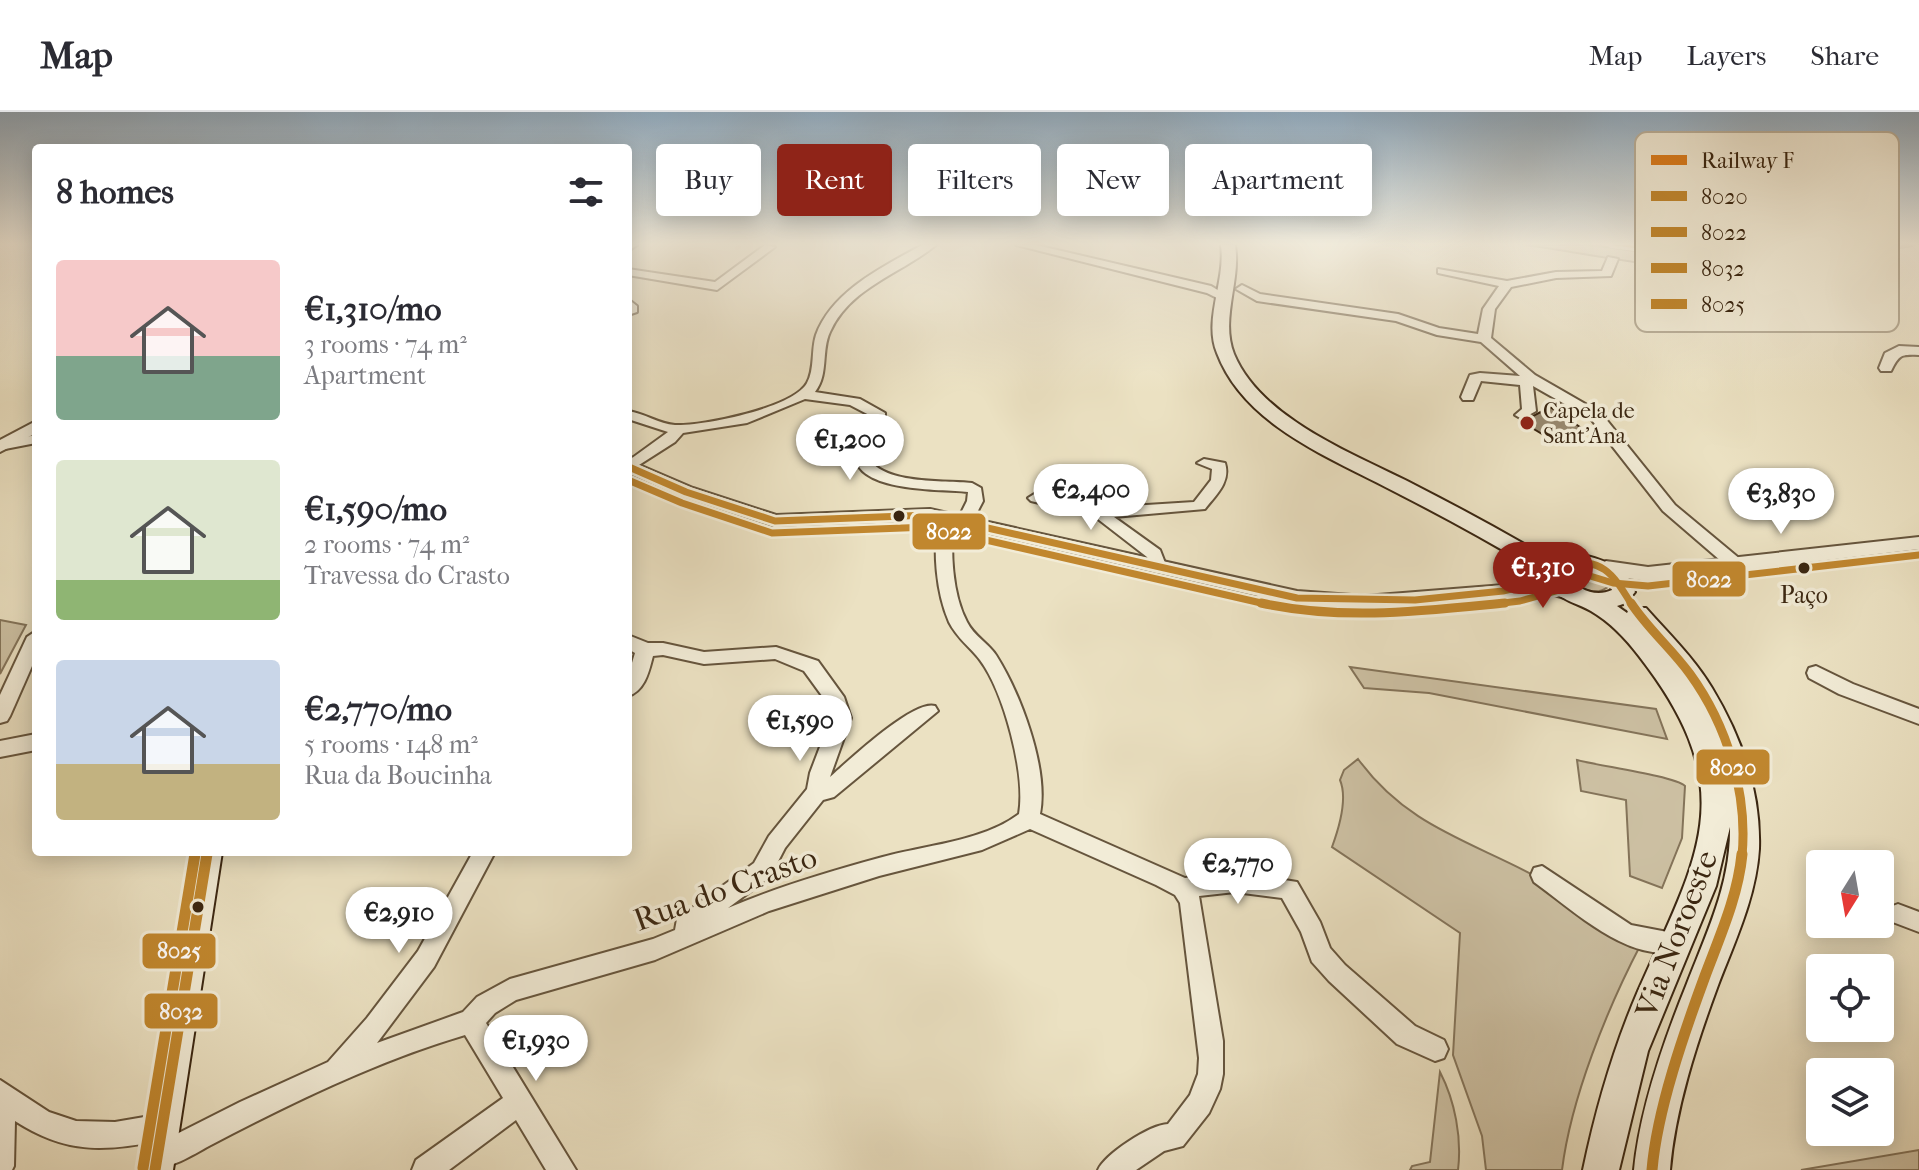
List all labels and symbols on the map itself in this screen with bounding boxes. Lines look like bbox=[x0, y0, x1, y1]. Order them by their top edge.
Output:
legend bbox=[1635, 132, 1899, 332]
text: Railway F bbox=[1701, 148, 1794, 174]
text: 8020 bbox=[1701, 184, 1748, 210]
text: 8022 bbox=[1701, 220, 1747, 246]
text: 8032 bbox=[1701, 256, 1745, 282]
text: 8025 bbox=[1701, 292, 1745, 318]
place label: Capela de Sant'Ana bbox=[1543, 398, 1635, 449]
pin: €1,200 bbox=[785, 414, 915, 482]
marker: Capela de Sant'Ana bbox=[1518, 414, 1536, 432]
pin: €2,400 bbox=[1026, 464, 1156, 532]
pin: €3,830 bbox=[1716, 468, 1846, 536]
unlabelled marker bbox=[891, 508, 907, 524]
line badge: 8022 bbox=[911, 512, 987, 551]
text: 8022 bbox=[926, 519, 972, 545]
pin: €1,310 bbox=[1478, 542, 1608, 610]
line badge: 8022 bbox=[1671, 560, 1747, 598]
marker: Paço bbox=[1796, 560, 1812, 576]
text: 8022 bbox=[1686, 567, 1732, 593]
place label: Paço bbox=[1780, 581, 1828, 610]
pin: €1,590 bbox=[735, 695, 865, 763]
line badge: 8020 bbox=[1695, 748, 1771, 786]
text: 8020 bbox=[1710, 755, 1756, 781]
street label: Rua do Crasto bbox=[629, 838, 822, 939]
pin: €2,770 bbox=[1173, 838, 1303, 906]
street label: Via Noroeste bbox=[1627, 845, 1725, 1024]
north arrow bbox=[1806, 850, 1894, 938]
pin: €2,910 bbox=[334, 887, 464, 955]
unlabelled marker bbox=[190, 899, 206, 915]
line badge: 8025 bbox=[141, 932, 217, 970]
text: 8025 bbox=[157, 938, 201, 964]
line badge: 8032 bbox=[143, 992, 219, 1030]
text: 8032 bbox=[159, 999, 203, 1025]
pin: €1,930 bbox=[471, 1015, 601, 1083]

